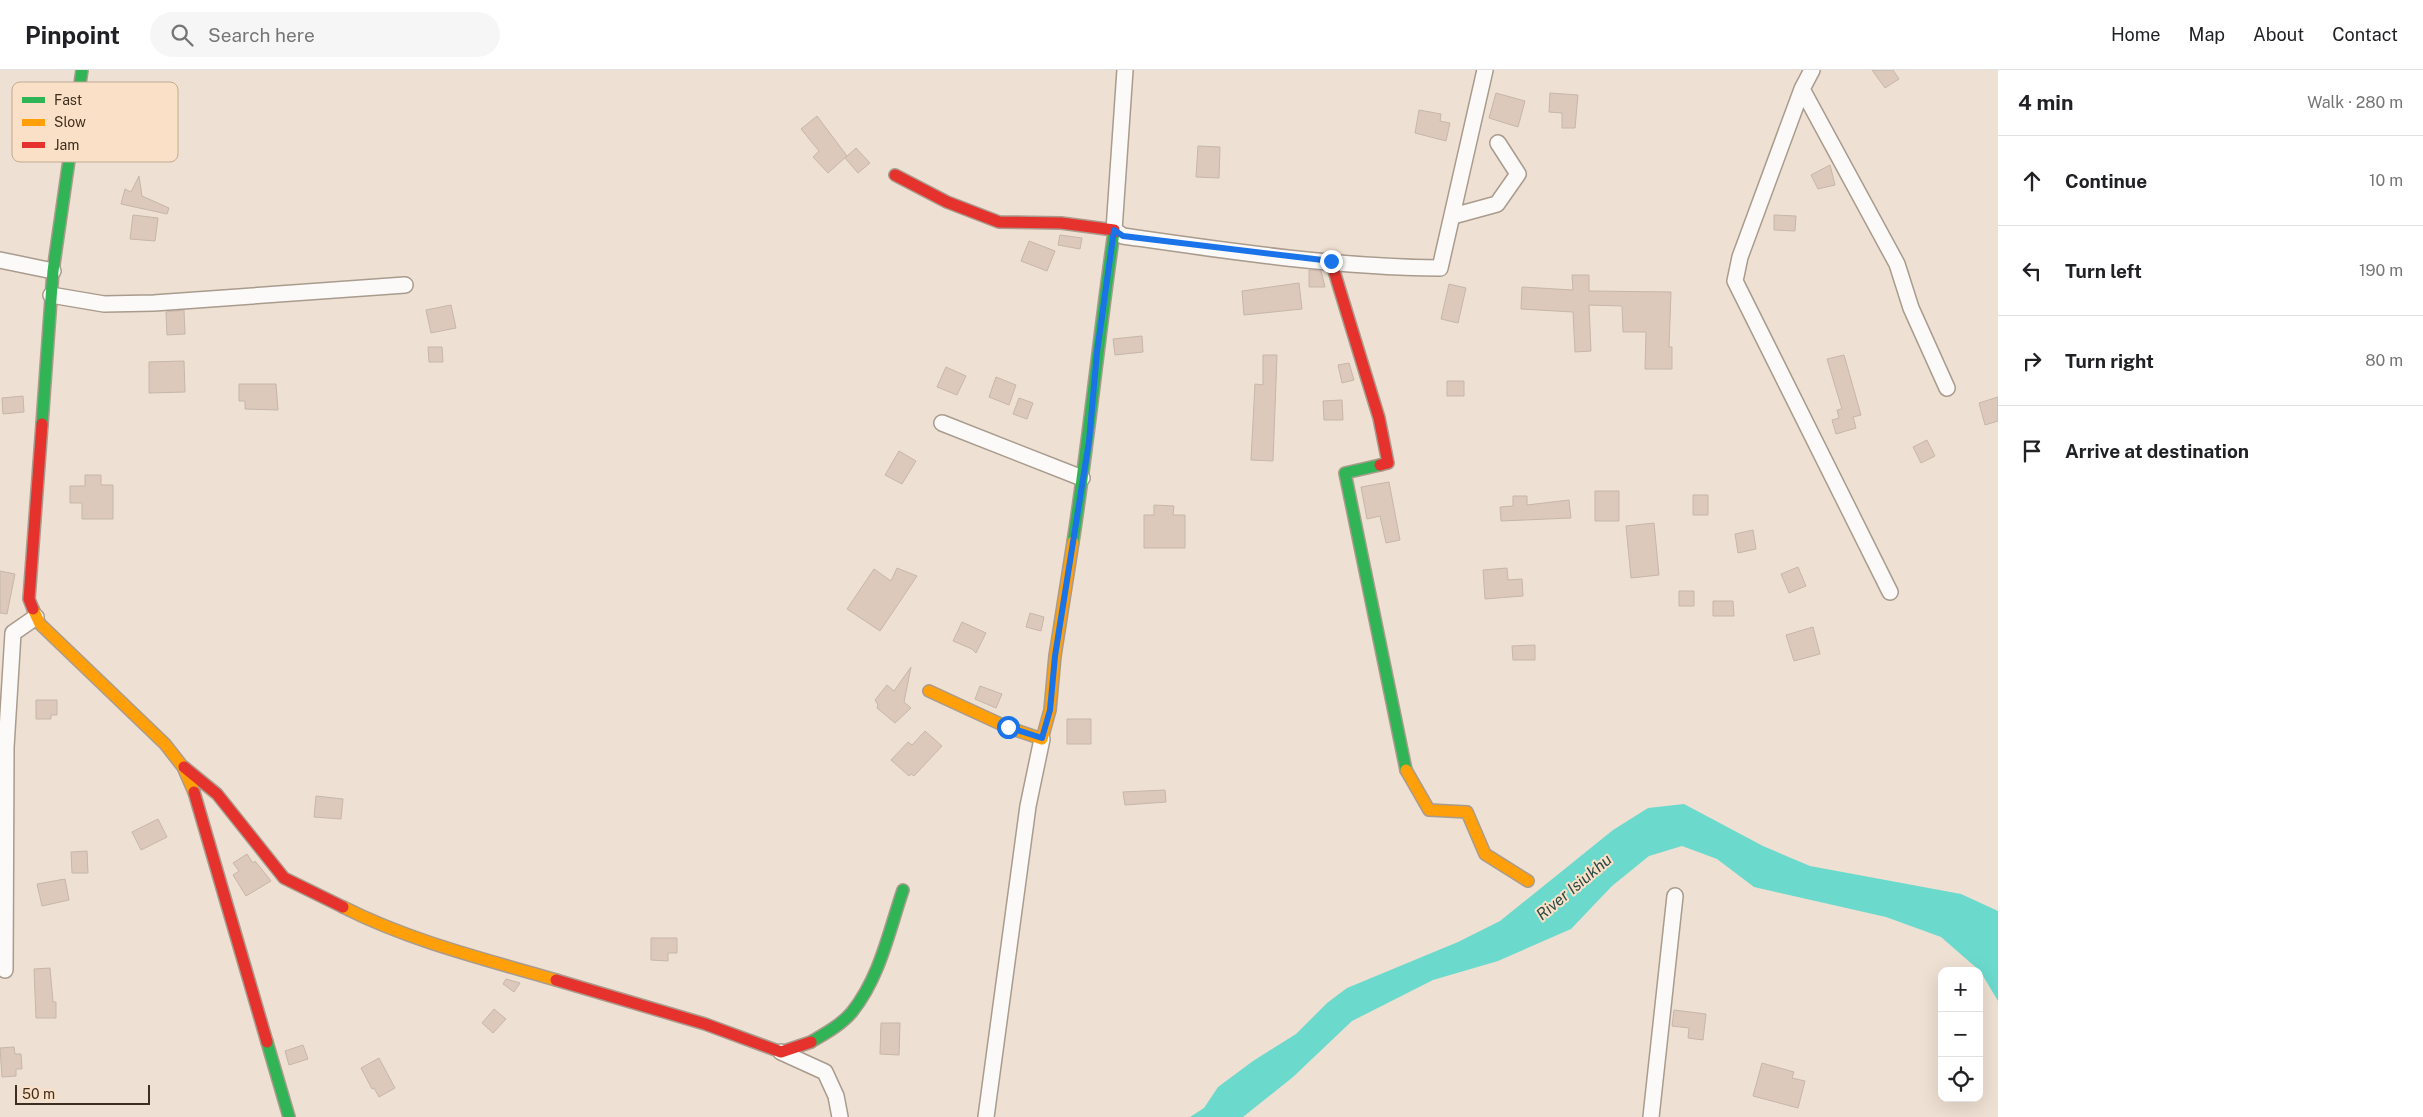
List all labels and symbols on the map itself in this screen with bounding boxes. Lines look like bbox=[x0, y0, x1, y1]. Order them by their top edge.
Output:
legend bbox=[12, 82, 178, 162]
text: Fast bbox=[54, 92, 82, 108]
text: Slow bbox=[54, 114, 86, 130]
text: Jam bbox=[54, 137, 79, 153]
route end bbox=[1320, 250, 1343, 273]
route start bbox=[997, 716, 1020, 739]
water label: River Isiukhu bbox=[1532, 850, 1616, 924]
scale bar bbox=[15, 1082, 150, 1105]

